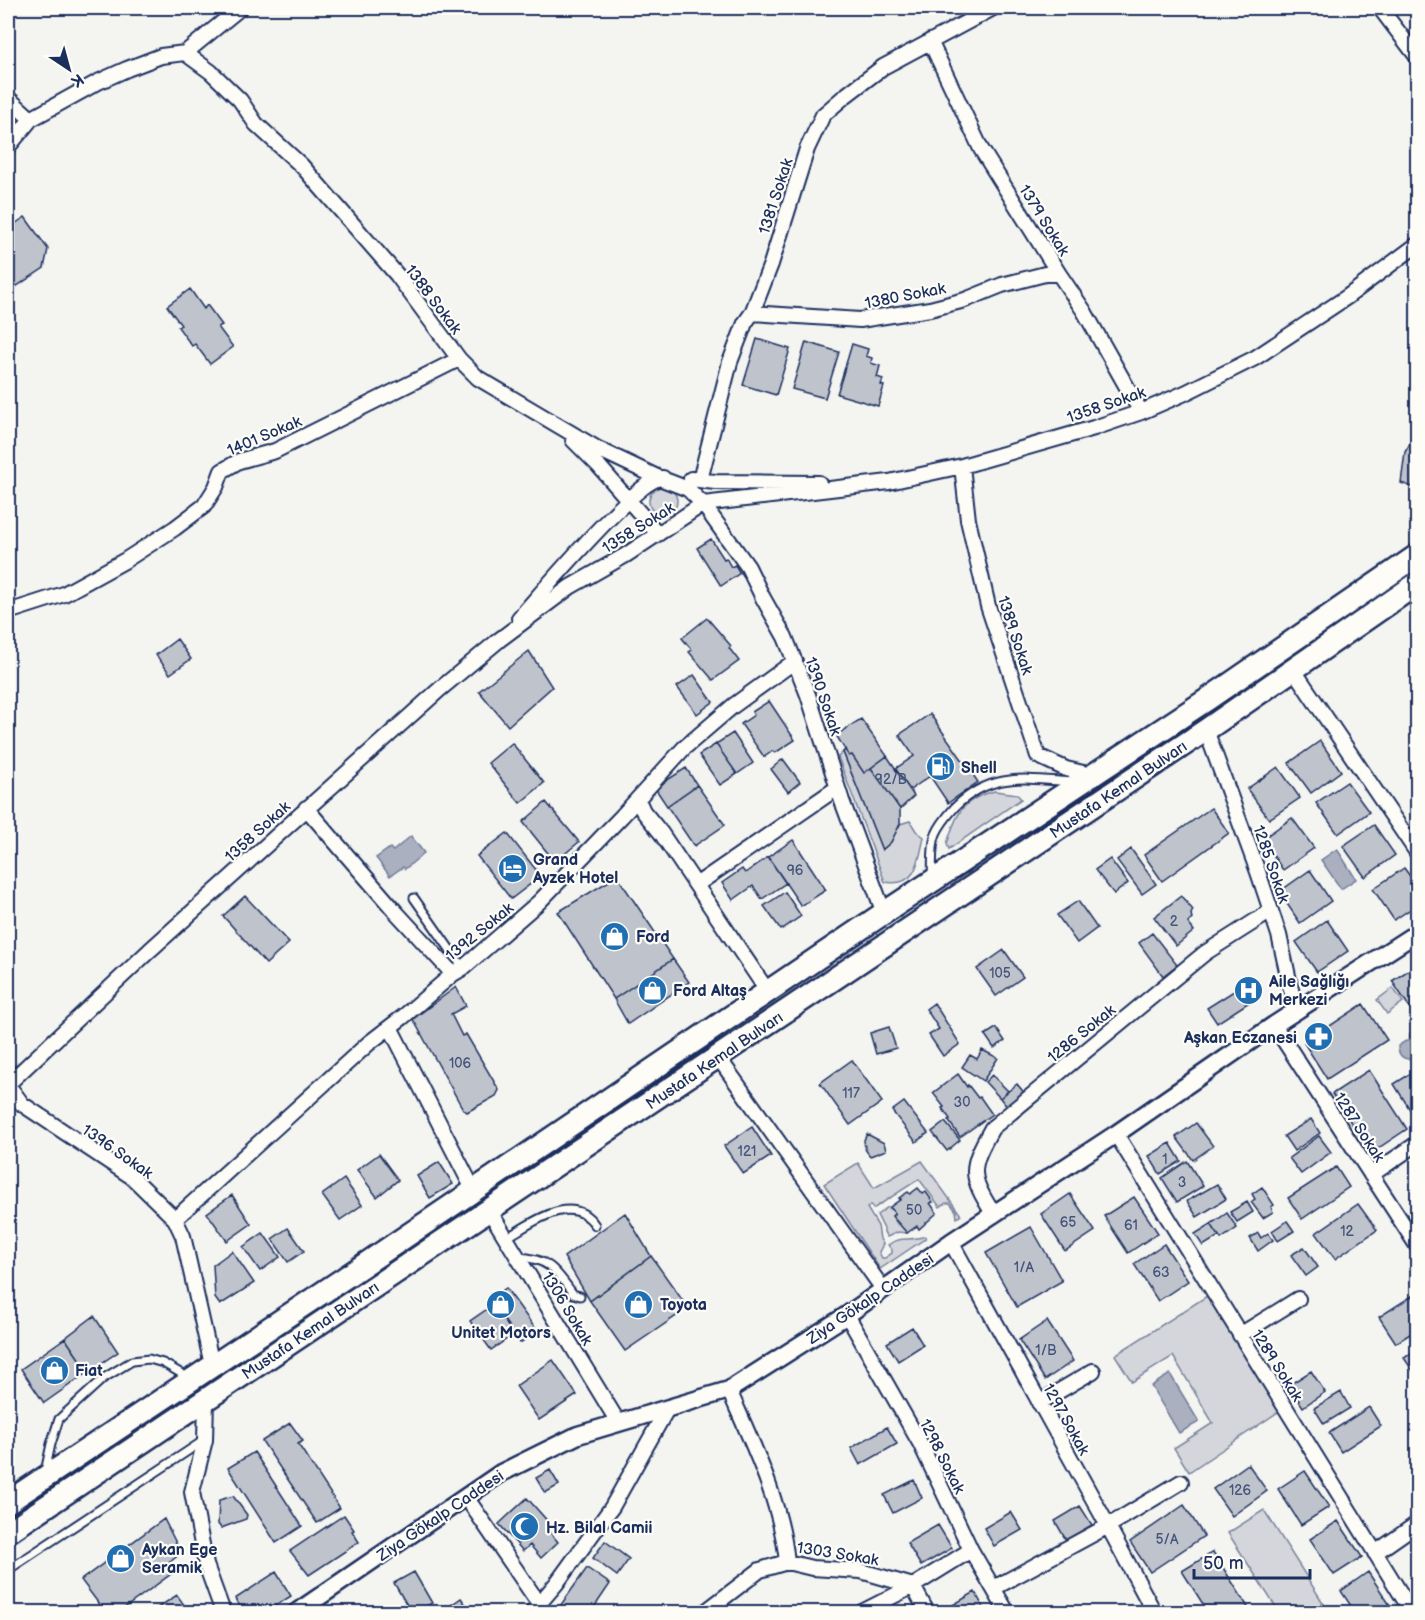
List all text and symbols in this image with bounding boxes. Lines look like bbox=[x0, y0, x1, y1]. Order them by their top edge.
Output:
north arrow bbox=[39, 39, 99, 99]
text: K bbox=[67, 69, 87, 91]
street label: 1381 Sokak bbox=[755, 156, 798, 237]
street label: 1379 Sokak bbox=[1014, 182, 1073, 260]
street label: 1388 Sokak bbox=[401, 261, 465, 338]
street label: 1380 Sokak bbox=[863, 279, 947, 314]
street label: 1358 Sokak bbox=[1065, 383, 1148, 428]
street label: 1401 Sokak bbox=[225, 412, 305, 461]
street label: 1358 Sokak bbox=[599, 498, 679, 558]
street label: 1389 Sokak bbox=[993, 594, 1036, 677]
street label: 1390 Sokak bbox=[800, 655, 845, 738]
street label: Mustafa Kemal Bulvarı bbox=[1047, 737, 1191, 843]
fuel station icon: Shell bbox=[924, 751, 956, 783]
place label: Shell bbox=[961, 759, 997, 778]
house number: 92/B bbox=[875, 771, 908, 788]
street label: 1358 Sokak bbox=[221, 798, 295, 867]
street label: 1285 Sokak bbox=[1248, 823, 1293, 906]
place label: Grand Ayzek Hotel bbox=[532, 851, 618, 888]
hotel icon: Grand Ayzek Hotel bbox=[496, 852, 528, 884]
house number: 96 bbox=[787, 862, 804, 879]
street label: 1392 Sokak bbox=[442, 899, 518, 965]
house number: 2 bbox=[1170, 913, 1179, 930]
shop icon: Ford bbox=[599, 920, 631, 952]
place label: Ford bbox=[636, 928, 670, 947]
house number: 105 bbox=[989, 965, 1011, 982]
place label: Aile Sağlığı Merkezi bbox=[1268, 973, 1349, 1010]
shop icon: Ford Altaş bbox=[636, 974, 668, 1006]
hospital icon: Aile Sağlığı Merkezi bbox=[1232, 974, 1264, 1006]
place label: Ford Altaş bbox=[673, 982, 747, 1001]
street label: 1286 Sokak bbox=[1044, 1001, 1120, 1067]
street label: Mustafa Kemal Bulvarı bbox=[643, 1008, 787, 1114]
pharmacy icon: Aşkan Eczanesi bbox=[1302, 1021, 1334, 1053]
place label: Aşkan Eczanesi bbox=[1183, 1029, 1297, 1048]
house number: 106 bbox=[449, 1055, 472, 1072]
house number: 117 bbox=[842, 1085, 860, 1102]
street label: 1287 Sokak bbox=[1329, 1089, 1388, 1166]
house number: 30 bbox=[954, 1094, 970, 1111]
street label: 1396 Sokak bbox=[78, 1121, 156, 1184]
house number: 121 bbox=[738, 1143, 756, 1160]
house number: 1 bbox=[1162, 1151, 1168, 1168]
house number: 3 bbox=[1178, 1174, 1186, 1191]
house number: 50 bbox=[906, 1202, 922, 1219]
house number: 65 bbox=[1060, 1214, 1076, 1231]
house number: 61 bbox=[1124, 1217, 1138, 1234]
house number: 12 bbox=[1340, 1223, 1355, 1240]
street label: Ziya Gökalp Caddesi bbox=[803, 1250, 938, 1349]
house number: 1/A bbox=[1014, 1259, 1035, 1276]
house number: 63 bbox=[1152, 1264, 1170, 1281]
street label: 1306 Sokak bbox=[537, 1269, 596, 1349]
street label: Mustafa Kemal Bulvarı bbox=[239, 1278, 383, 1384]
shop icon: Unitet Motors bbox=[485, 1288, 517, 1320]
shop icon: Toyota bbox=[623, 1288, 655, 1320]
place label: Toyota bbox=[660, 1296, 707, 1315]
place label: Unitet Motors bbox=[451, 1324, 551, 1343]
street label: 1289 Sokak bbox=[1247, 1326, 1306, 1405]
house number: 1/B bbox=[1035, 1342, 1057, 1359]
shop icon: Fiat bbox=[38, 1354, 70, 1386]
place label: Fiat bbox=[75, 1362, 103, 1381]
street label: 1297 Sokak bbox=[1038, 1381, 1093, 1459]
street label: 1298 Sokak bbox=[915, 1416, 969, 1497]
street label: Ziya Gökalp Caddesi bbox=[373, 1467, 508, 1566]
house number: 126 bbox=[1229, 1482, 1252, 1499]
mosque icon: Hz. Bilal Camii bbox=[509, 1511, 541, 1543]
place label: Hz. Bilal Camii bbox=[546, 1519, 653, 1538]
house number: 5/A bbox=[1156, 1531, 1179, 1548]
street label: 1303 Sokak bbox=[796, 1539, 880, 1570]
place label: Aykan Ege Seramik bbox=[141, 1541, 217, 1578]
shop icon: Aykan Ege Seramik bbox=[105, 1542, 137, 1574]
scale bar bbox=[1194, 1542, 1310, 1580]
text: 50 m bbox=[1203, 1553, 1244, 1574]

